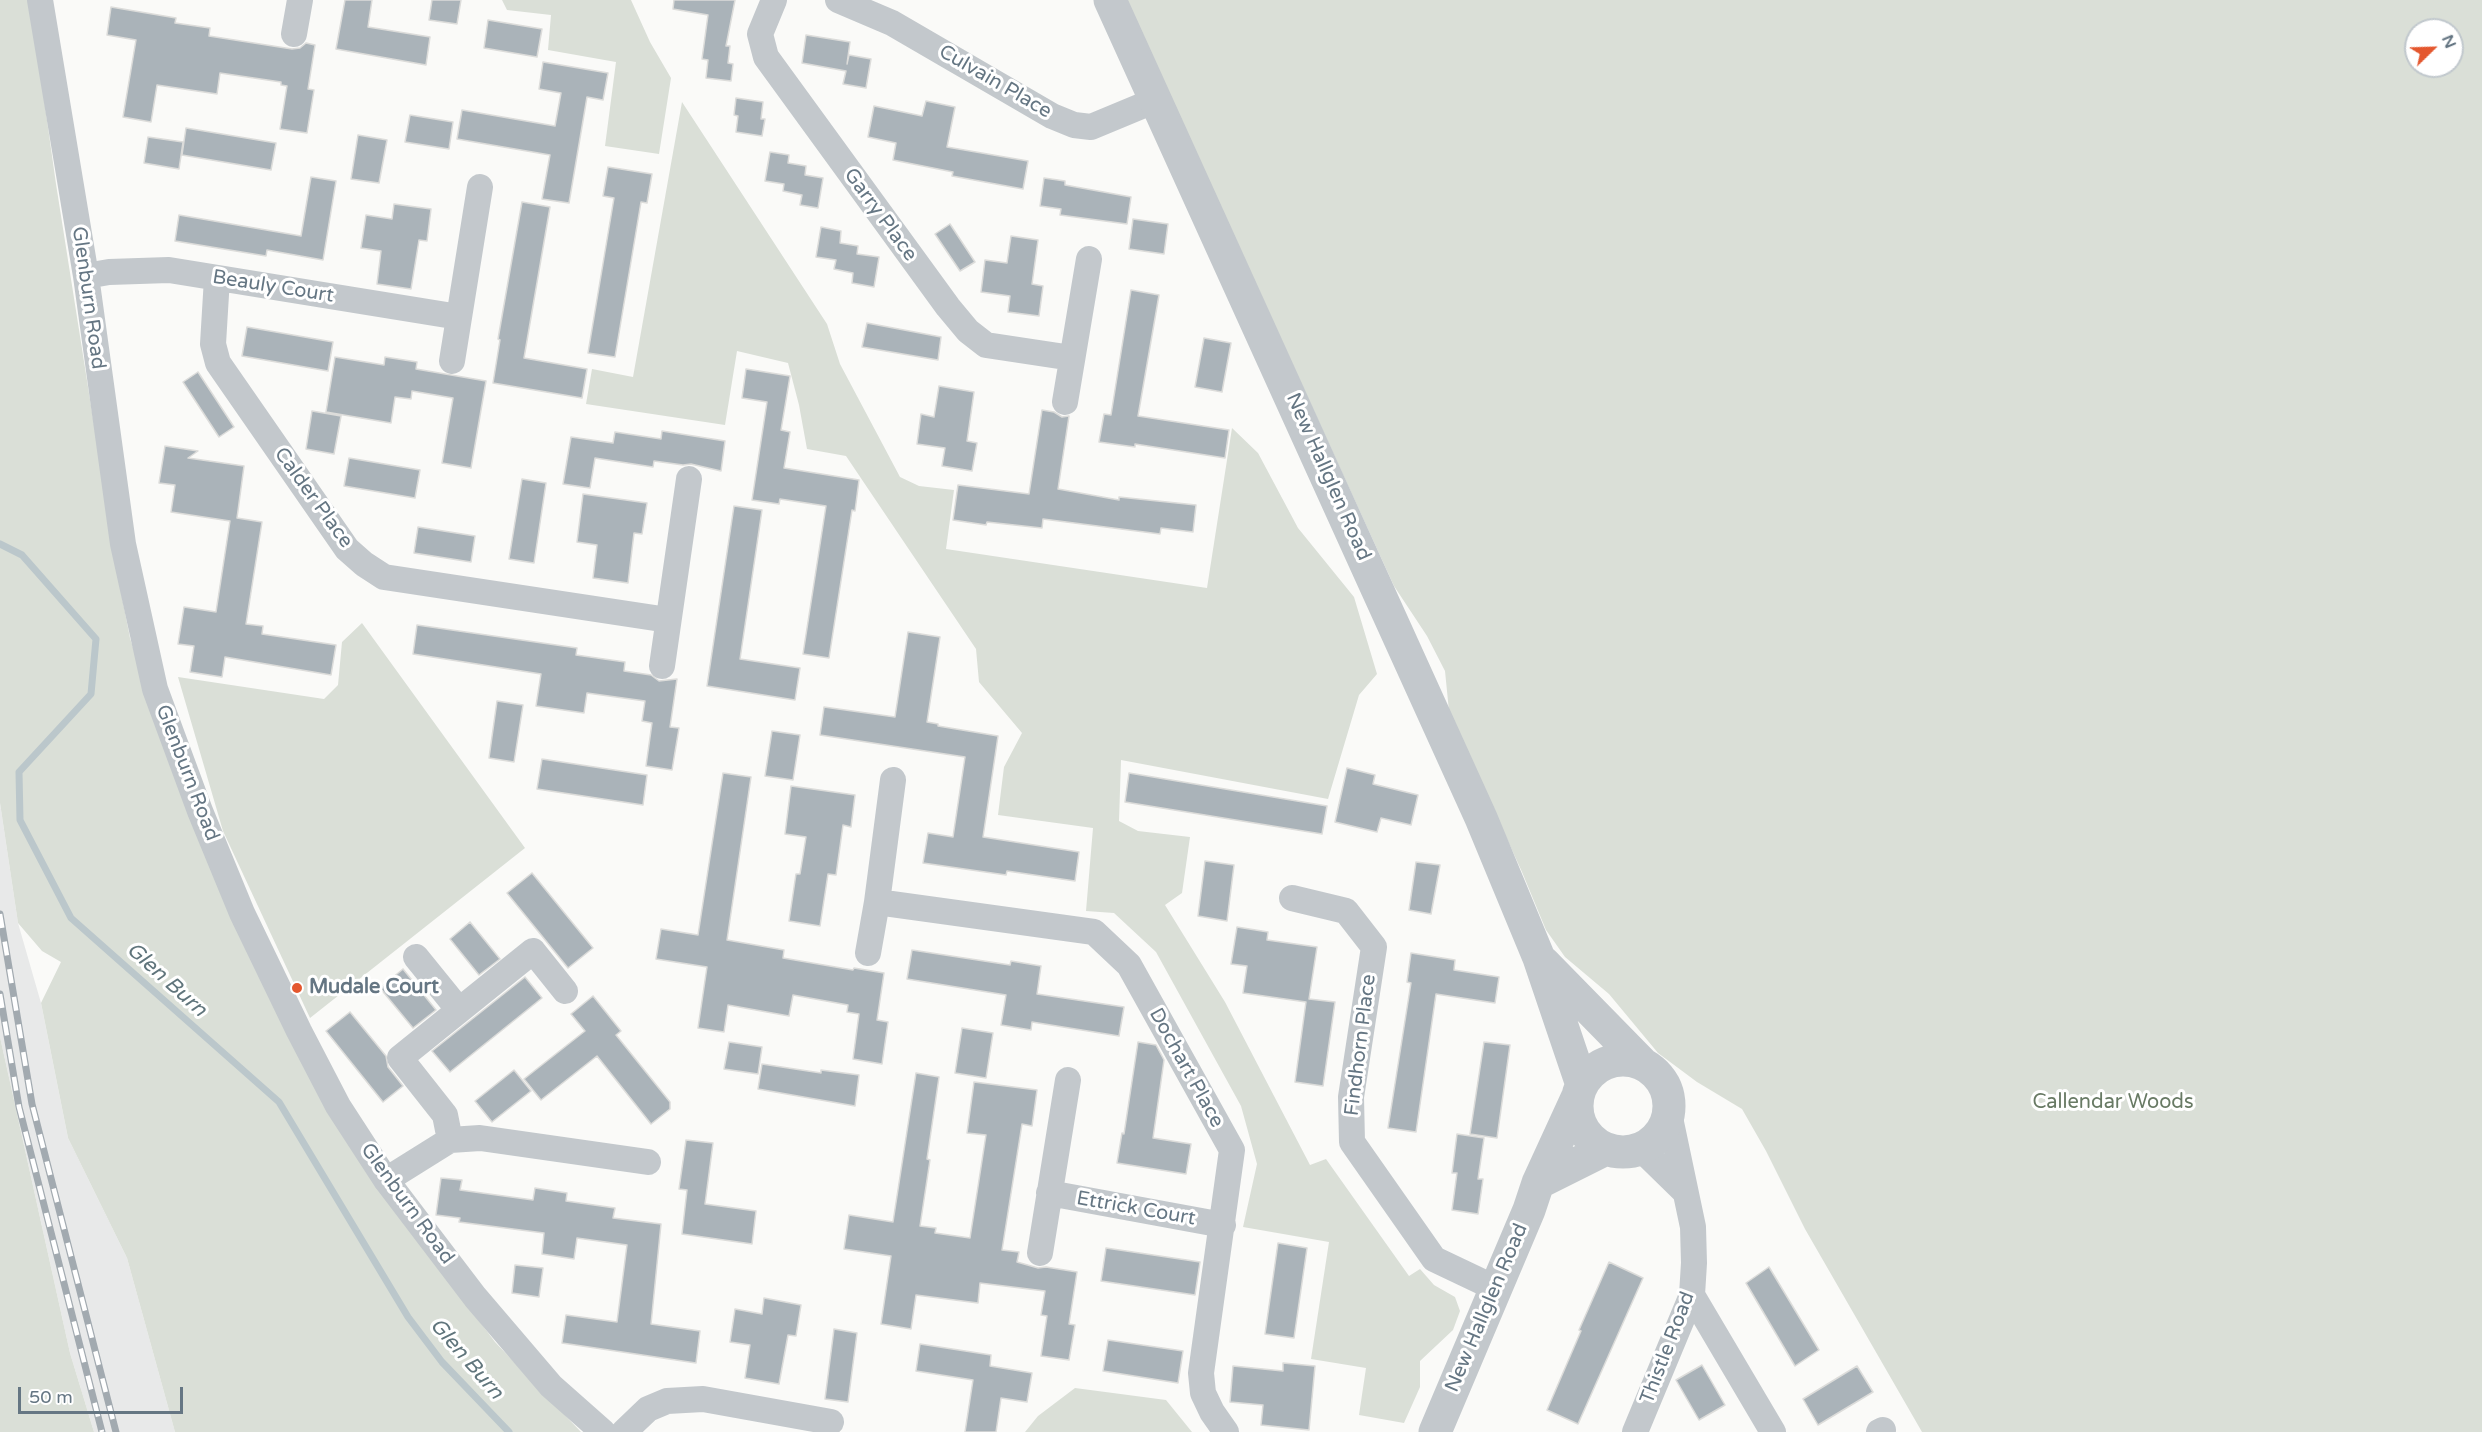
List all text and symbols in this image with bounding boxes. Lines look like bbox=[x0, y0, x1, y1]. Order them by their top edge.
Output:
north arrow bbox=[2404, 18, 2464, 78]
text: N bbox=[2437, 32, 2460, 52]
street label: Culvain Place bbox=[934, 40, 1056, 124]
street label: Garry Place bbox=[838, 164, 922, 266]
street label: Glenburn Road bbox=[66, 225, 110, 371]
street label: Beauly Court bbox=[211, 266, 335, 308]
street label: New Hallglen Road bbox=[1280, 389, 1376, 565]
street label: Calder Place bbox=[269, 443, 357, 553]
street label: Glenburn Road bbox=[150, 702, 224, 844]
water label: Glen Burn bbox=[121, 937, 211, 1023]
street label: Findhorn Place bbox=[1340, 973, 1382, 1117]
place label: Mudale Court bbox=[309, 976, 439, 1000]
marker: Mudale Court bbox=[290, 981, 304, 995]
street label: Dochart Place bbox=[1143, 1004, 1229, 1132]
park label: Callendar Woods bbox=[2032, 1091, 2194, 1115]
street label: Glenburn Road bbox=[355, 1139, 459, 1269]
street label: Ettrick Court bbox=[1075, 1187, 1197, 1231]
street label: New Hallglen Road bbox=[1441, 1220, 1533, 1396]
street label: Thistle Road bbox=[1636, 1289, 1700, 1407]
water label: Glen Burn bbox=[424, 1313, 508, 1405]
scale bar bbox=[21, 1375, 186, 1413]
text: 50 m bbox=[29, 1386, 73, 1408]

